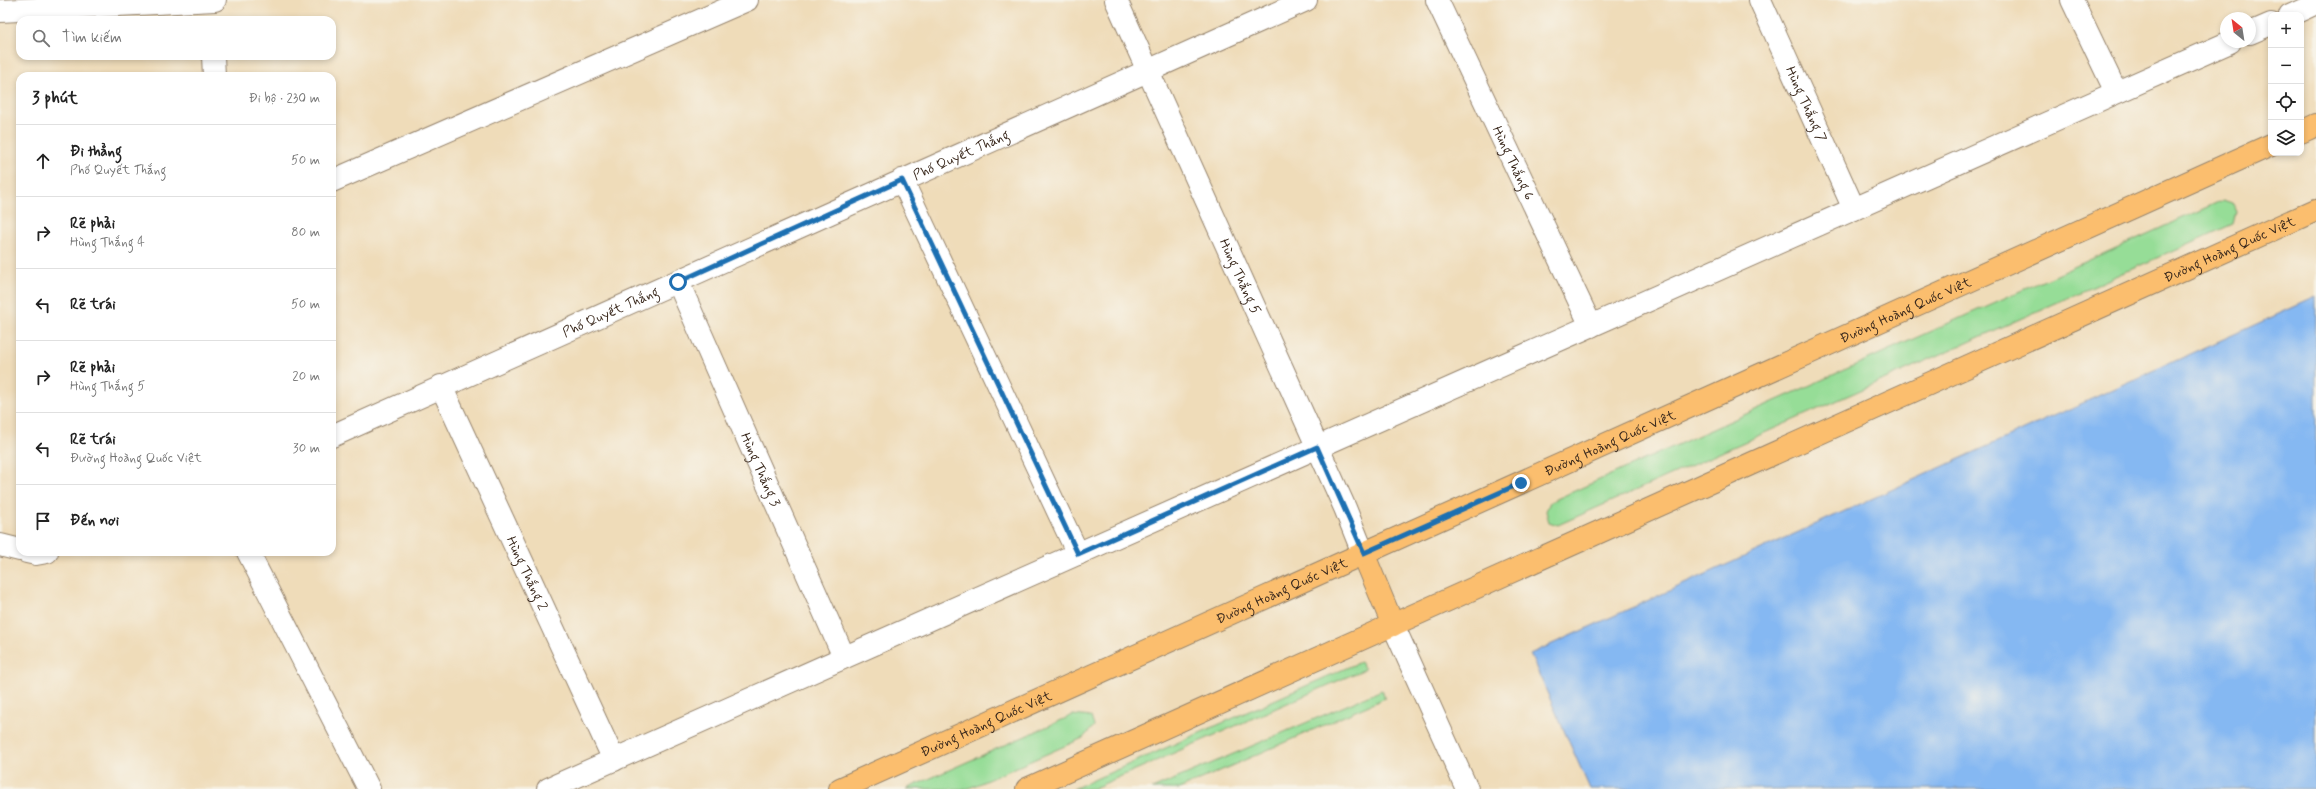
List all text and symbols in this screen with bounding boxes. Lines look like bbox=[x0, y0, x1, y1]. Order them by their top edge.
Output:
north arrow bbox=[2220, 12, 2256, 48]
map controls bbox=[2268, 12, 2304, 156]
button: + bbox=[2268, 12, 2304, 48]
search box bbox=[16, 16, 336, 60]
icon: search bbox=[30, 27, 52, 49]
text: Tìm kiếm bbox=[62, 28, 122, 48]
button: − bbox=[2268, 48, 2304, 84]
street label: Hùng Thắng 7 bbox=[1781, 64, 1831, 146]
button: locate bbox=[2268, 84, 2304, 120]
text: 3 phút bbox=[32, 87, 78, 109]
text: Đi bộ · 230 m bbox=[249, 90, 320, 107]
button: layers bbox=[2268, 120, 2304, 156]
street label: Hùng Thắng 6 bbox=[1488, 123, 1538, 203]
street label: Phố Quyết Thắng bbox=[910, 126, 1013, 185]
text: Đi thẳng bbox=[70, 142, 122, 162]
icon: ahead bbox=[32, 150, 54, 172]
text: 50 m bbox=[291, 152, 320, 169]
text: Phố Quyết Thắng bbox=[70, 162, 166, 179]
street label: Đường Hoàng Quốc Việt bbox=[2161, 212, 2299, 287]
text: Rẽ phải bbox=[70, 214, 115, 234]
icon: right bbox=[32, 222, 54, 244]
text: 80 m bbox=[291, 224, 320, 241]
text: Hùng Thắng 4 bbox=[70, 234, 145, 251]
street label: Hùng Thắng 5 bbox=[1215, 236, 1264, 317]
route start bbox=[669, 273, 687, 291]
street label: Đường Hoàng Quốc Việt bbox=[1837, 273, 1975, 348]
street label: Phố Quyết Thắng bbox=[560, 283, 663, 342]
icon: left bbox=[32, 294, 54, 316]
text: Rẽ trái bbox=[70, 295, 116, 315]
text: 50 m bbox=[291, 296, 320, 313]
text: Rẽ phải bbox=[70, 358, 115, 378]
icon: right bbox=[32, 366, 54, 388]
text: 20 m bbox=[292, 368, 320, 385]
text: Hùng Thắng 5 bbox=[70, 378, 145, 395]
street label: Đường Hoàng Quốc Việt bbox=[1542, 406, 1679, 481]
text: Rẽ trái bbox=[70, 430, 116, 450]
street label: Hùng Thắng 3 bbox=[736, 430, 784, 510]
icon: left bbox=[32, 438, 54, 460]
text: 30 m bbox=[293, 440, 320, 457]
text: Đường Hoàng Quốc Việt bbox=[70, 450, 202, 467]
route end bbox=[1512, 474, 1530, 492]
icon: arrive bbox=[32, 510, 54, 532]
text: Đến nơi bbox=[70, 511, 119, 531]
street label: Hùng Thắng 2 bbox=[502, 534, 551, 613]
street label: Đường Hoàng Quốc Việt bbox=[1213, 554, 1351, 629]
street label: Đường Hoàng Quốc Việt bbox=[918, 687, 1055, 762]

